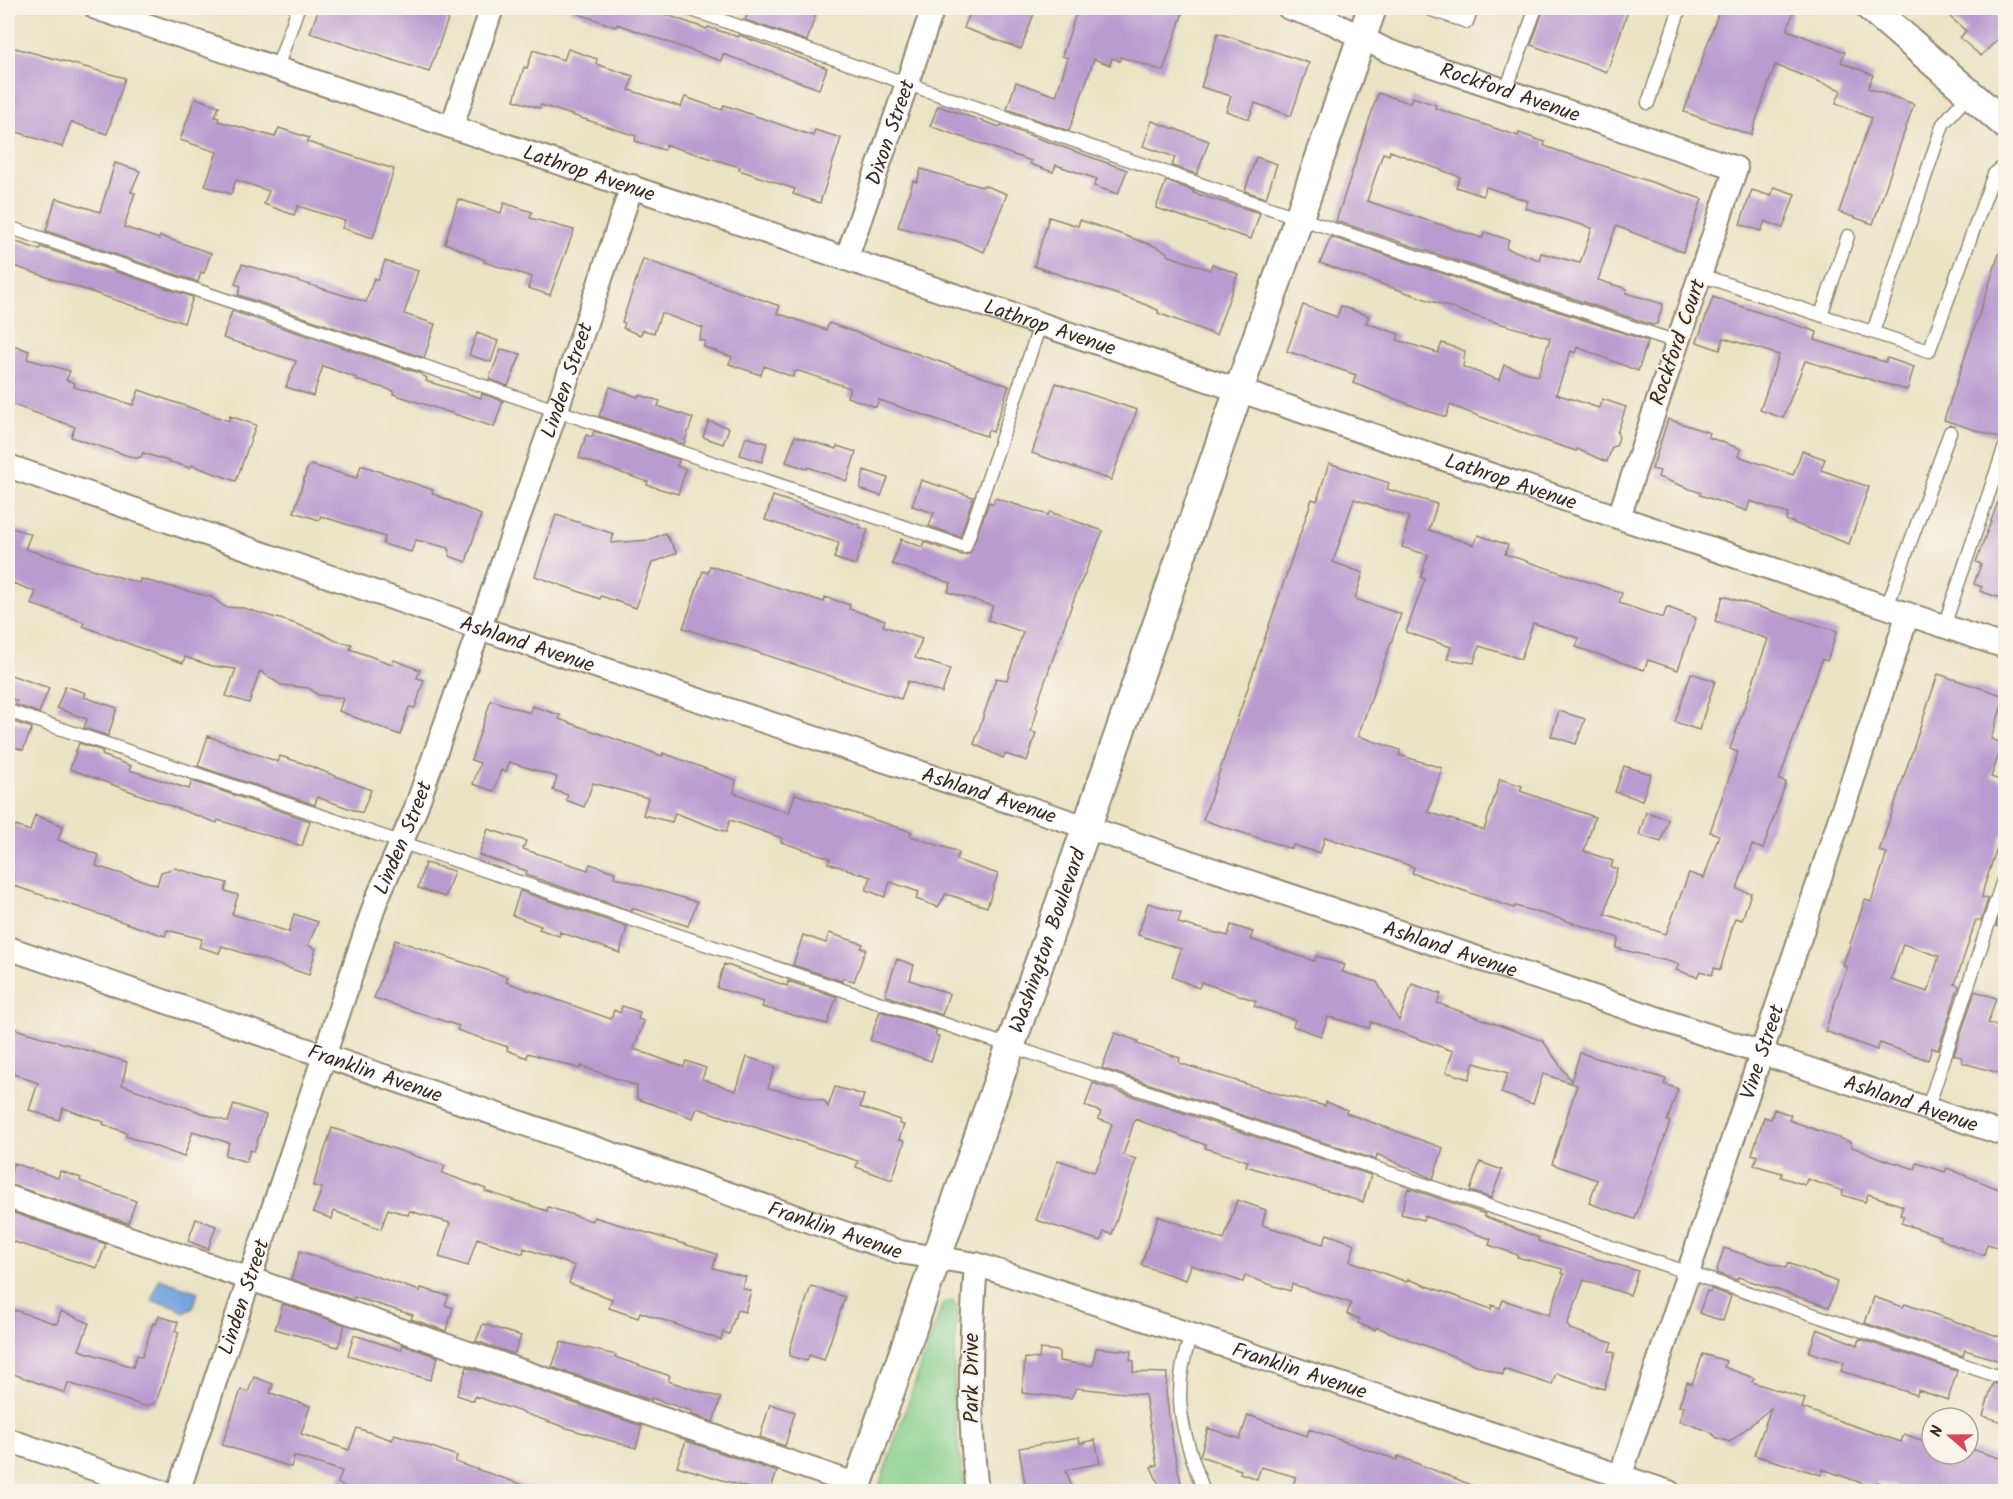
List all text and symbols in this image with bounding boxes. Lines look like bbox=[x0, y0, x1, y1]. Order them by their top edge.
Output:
street label: Rockford Avenue bbox=[1435, 55, 1585, 133]
street label: Dixon Street bbox=[858, 75, 925, 190]
street label: Lathrop Avenue bbox=[518, 137, 660, 212]
street label: Rockford Court bbox=[1641, 274, 1716, 410]
street label: Lathrop Avenue bbox=[979, 291, 1121, 366]
street label: Linden Street bbox=[533, 318, 603, 443]
street label: Lathrop Avenue bbox=[1440, 445, 1581, 520]
street label: Ashland Avenue bbox=[455, 608, 599, 683]
street label: Ashland Avenue bbox=[917, 759, 1061, 834]
street label: Linden Street bbox=[366, 776, 442, 900]
street label: Washington Boulevard bbox=[1001, 844, 1096, 1038]
street label: Ashland Avenue bbox=[1378, 913, 1522, 988]
street label: Vine Street bbox=[1732, 1000, 1795, 1104]
street label: Franklin Avenue bbox=[303, 1036, 447, 1113]
street label: Ashland Avenue bbox=[1839, 1067, 1983, 1143]
street label: Franklin Avenue bbox=[763, 1193, 907, 1270]
street label: Linden Street bbox=[210, 1234, 280, 1360]
street label: Park Drive bbox=[956, 1332, 989, 1423]
street label: Franklin Avenue bbox=[1227, 1334, 1372, 1410]
north arrow bbox=[1920, 1406, 1980, 1466]
text: N bbox=[1924, 1422, 1951, 1440]

